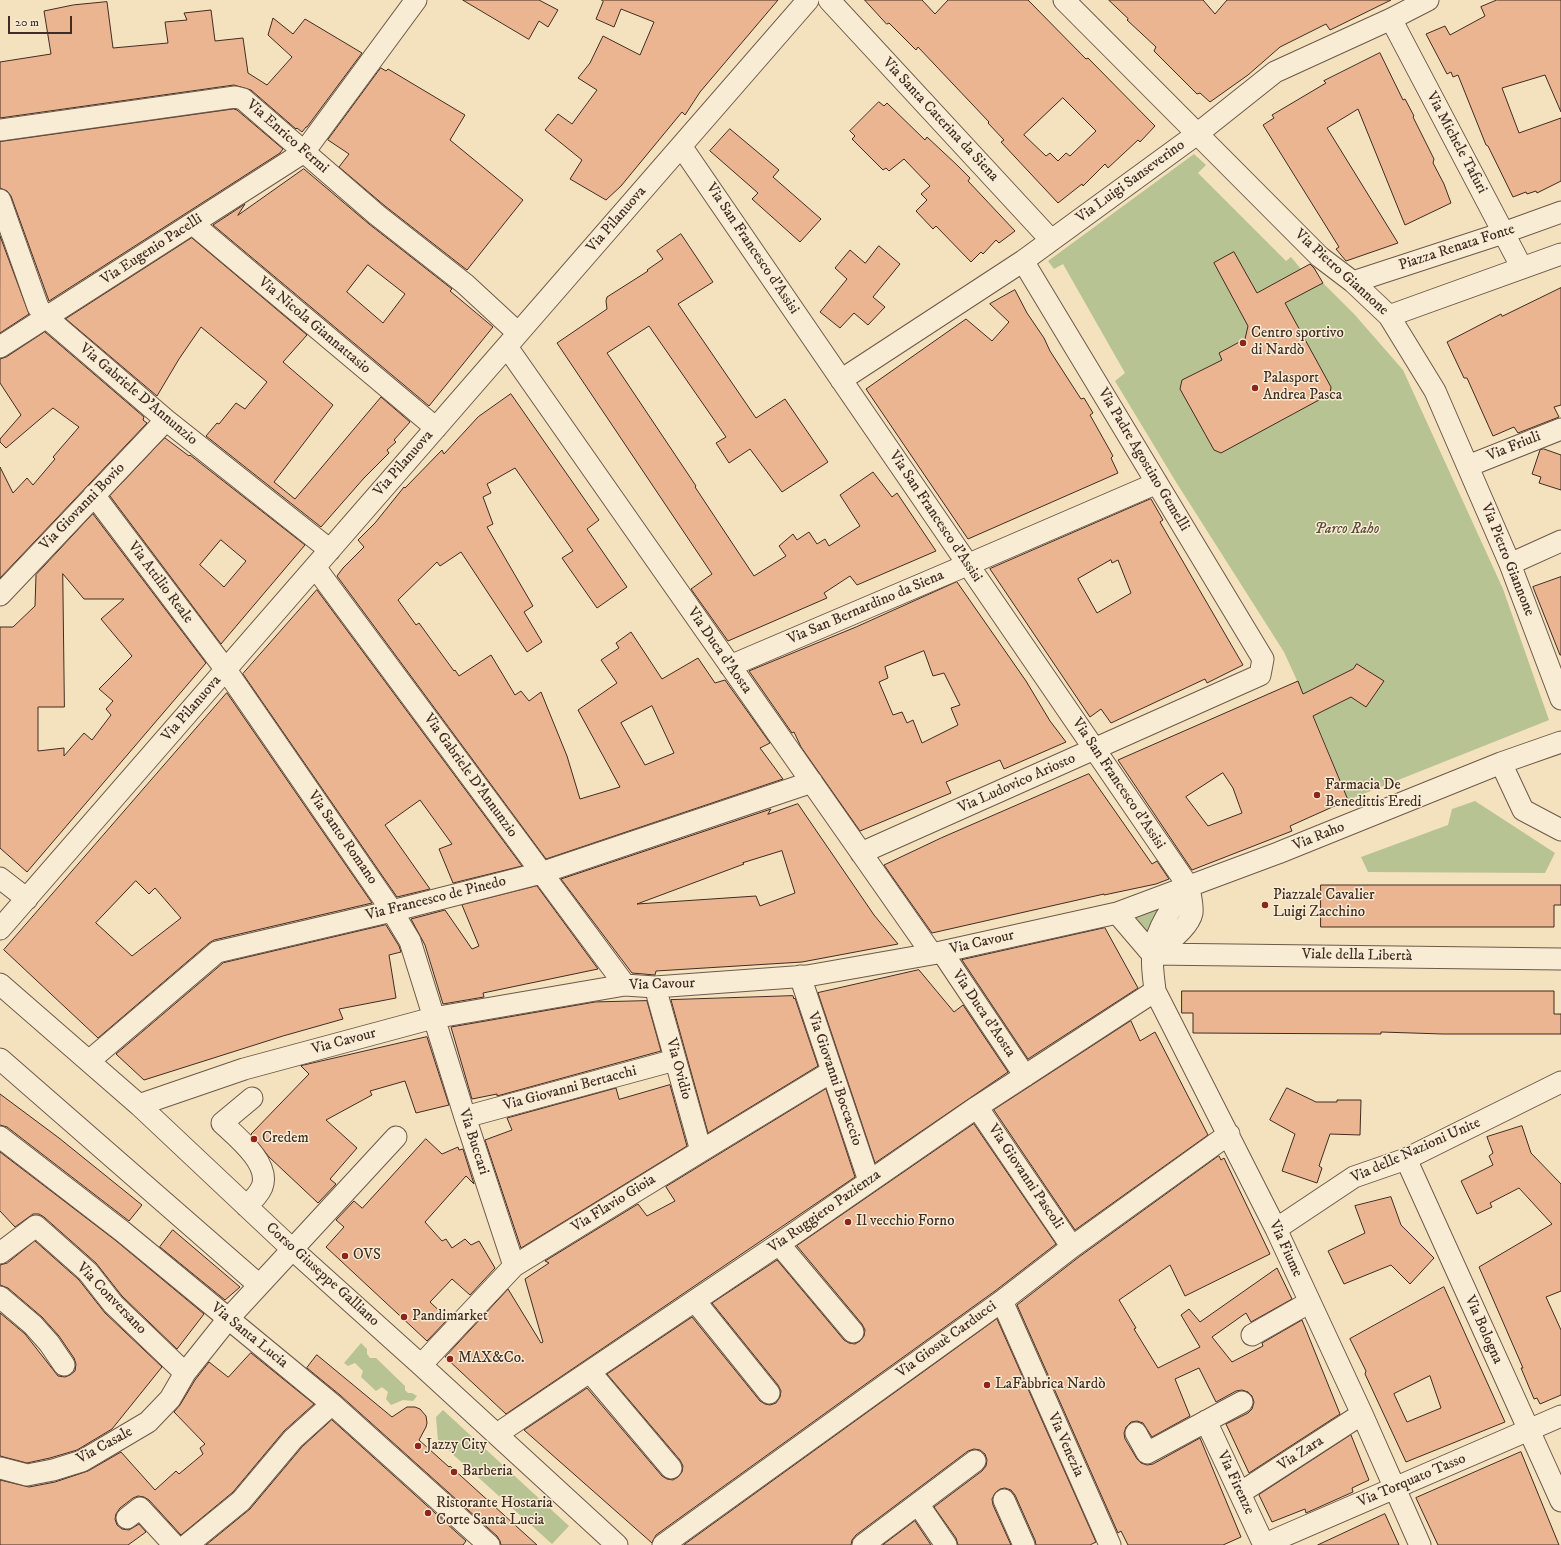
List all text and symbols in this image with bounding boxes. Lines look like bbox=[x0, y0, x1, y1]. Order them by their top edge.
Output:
scale bar bbox=[10, 8, 74, 34]
text: 20 m bbox=[15, 15, 39, 30]
street label: Via Santa Caterina da Siena bbox=[878, 54, 1002, 186]
street label: Via Michele Tafuri bbox=[1422, 89, 1490, 197]
street label: Via Enrico Fermi bbox=[242, 96, 332, 178]
street label: Via Luigi Sanseverino bbox=[1073, 137, 1189, 227]
street label: Via San Francesco d'Assisi bbox=[701, 180, 803, 318]
street label: Via Pilanuova bbox=[583, 183, 651, 257]
street label: Via Eugenio Pacelli bbox=[98, 211, 206, 289]
street label: Piazza Renata Fonte bbox=[1397, 221, 1517, 275]
street label: Via Pietro Giannone bbox=[1290, 226, 1392, 320]
street label: Via Nicola Giannattasio bbox=[254, 274, 374, 378]
place label: Centro sportivo di Nardò bbox=[1251, 325, 1344, 360]
marker: Centro sportivo di Nardò bbox=[1238, 338, 1248, 348]
street label: Via Gabriele D'Annunzio bbox=[75, 340, 201, 450]
place label: Palasport Andrea Pasca bbox=[1263, 370, 1342, 405]
marker: Palasport Andrea Pasca bbox=[1250, 383, 1260, 393]
street label: Via Padre Agostino Gemelli bbox=[1093, 385, 1193, 535]
street label: Via Pilanuova bbox=[370, 427, 438, 501]
street label: Via Friuli bbox=[1485, 428, 1543, 466]
street label: Via San Francesco d'Assisi bbox=[884, 448, 986, 586]
street label: Via Giovanni Bovio bbox=[37, 459, 129, 555]
street label: Via Pietro Giannone bbox=[1476, 501, 1538, 619]
park label: Parco Raho bbox=[1315, 521, 1379, 539]
street label: Via Attilio Reale bbox=[123, 538, 197, 628]
street label: Via San Bernardino da Siena bbox=[785, 567, 947, 649]
street label: Via Duca d'Aosta bbox=[683, 604, 755, 698]
street label: Via Pilanuova bbox=[158, 672, 226, 746]
street label: Via Gabriele D'Annunzio bbox=[419, 711, 521, 841]
street label: Via San Francesco d'Assisi bbox=[1067, 715, 1169, 853]
street label: Via Ludovico Ariosto bbox=[956, 750, 1078, 818]
place label: Farmacia De Benedittis Eredi bbox=[1325, 777, 1421, 812]
street label: Via Santo Romano bbox=[303, 788, 381, 888]
marker: Farmacia De Benedittis Eredi bbox=[1312, 790, 1322, 800]
street label: Via Raho bbox=[1290, 818, 1348, 856]
street label: Via Francesco de Pinedo bbox=[364, 873, 508, 925]
place label: Piazzale Cavalier Luigi Zacchino bbox=[1273, 887, 1375, 922]
marker: Piazzale Cavalier Luigi Zacchino bbox=[1260, 900, 1270, 910]
street label: Via Cavour bbox=[948, 927, 1016, 959]
street label: Viale della Libertà bbox=[1302, 946, 1412, 966]
street label: Via Duca d'Aosta bbox=[947, 967, 1019, 1061]
street label: Via Cavour bbox=[629, 975, 695, 995]
street label: Via Giovanni Boccaccio bbox=[803, 1010, 865, 1148]
street label: Via Cavour bbox=[310, 1025, 378, 1059]
street label: Via Ovidio bbox=[661, 1036, 695, 1102]
street label: Via Giovanni Bertacchi bbox=[501, 1063, 639, 1115]
street label: Via Buccari bbox=[454, 1107, 492, 1177]
street label: Via delle Nazioni Unite bbox=[1349, 1114, 1483, 1188]
street label: Via Giovanni Pascoli bbox=[983, 1121, 1067, 1233]
place label: Credem bbox=[262, 1130, 309, 1148]
marker: Credem bbox=[249, 1134, 259, 1144]
street label: Via Ruggiero Pazienza bbox=[765, 1166, 885, 1258]
street label: Via Flavio Gioia bbox=[569, 1171, 659, 1237]
place label: Il vecchio Forno bbox=[856, 1213, 954, 1231]
marker: Il vecchio Forno bbox=[843, 1217, 853, 1227]
street label: Via Fiume bbox=[1264, 1218, 1306, 1280]
street label: Corso Giuseppe Galliano bbox=[261, 1219, 383, 1331]
place label: OVS bbox=[353, 1247, 381, 1265]
marker: OVS bbox=[340, 1251, 350, 1261]
street label: Via Conversano bbox=[72, 1259, 150, 1339]
street label: Via Bologna bbox=[1460, 1293, 1506, 1367]
street label: Via Giosuè Carducci bbox=[893, 1298, 1001, 1382]
street label: Via Santa Lucia bbox=[207, 1299, 291, 1373]
place label: Pandimarket bbox=[412, 1308, 488, 1326]
marker: Pandimarket bbox=[399, 1312, 409, 1322]
place label: MAX&Co. bbox=[458, 1350, 525, 1368]
marker: MAX&Co. bbox=[445, 1354, 455, 1364]
place label: LaFabbrica Nardò bbox=[995, 1376, 1105, 1394]
marker: LaFabbrica Nardò bbox=[982, 1380, 992, 1390]
street label: Via Venezia bbox=[1043, 1410, 1087, 1480]
street label: Via Casale bbox=[74, 1423, 136, 1469]
street label: Via Zara bbox=[1275, 1433, 1327, 1475]
place label: Jazzy City bbox=[426, 1437, 487, 1455]
marker: Jazzy City bbox=[413, 1441, 423, 1451]
street label: Via Firenze bbox=[1212, 1448, 1258, 1518]
street label: Via Torquato Tasso bbox=[1355, 1450, 1469, 1512]
place label: Barberia bbox=[462, 1463, 513, 1481]
marker: Barberia bbox=[449, 1467, 459, 1477]
place label: Ristorante Hostaria Corte Santa Lucia bbox=[436, 1495, 553, 1530]
marker: Ristorante Hostaria Corte Santa Lucia bbox=[423, 1508, 433, 1518]

